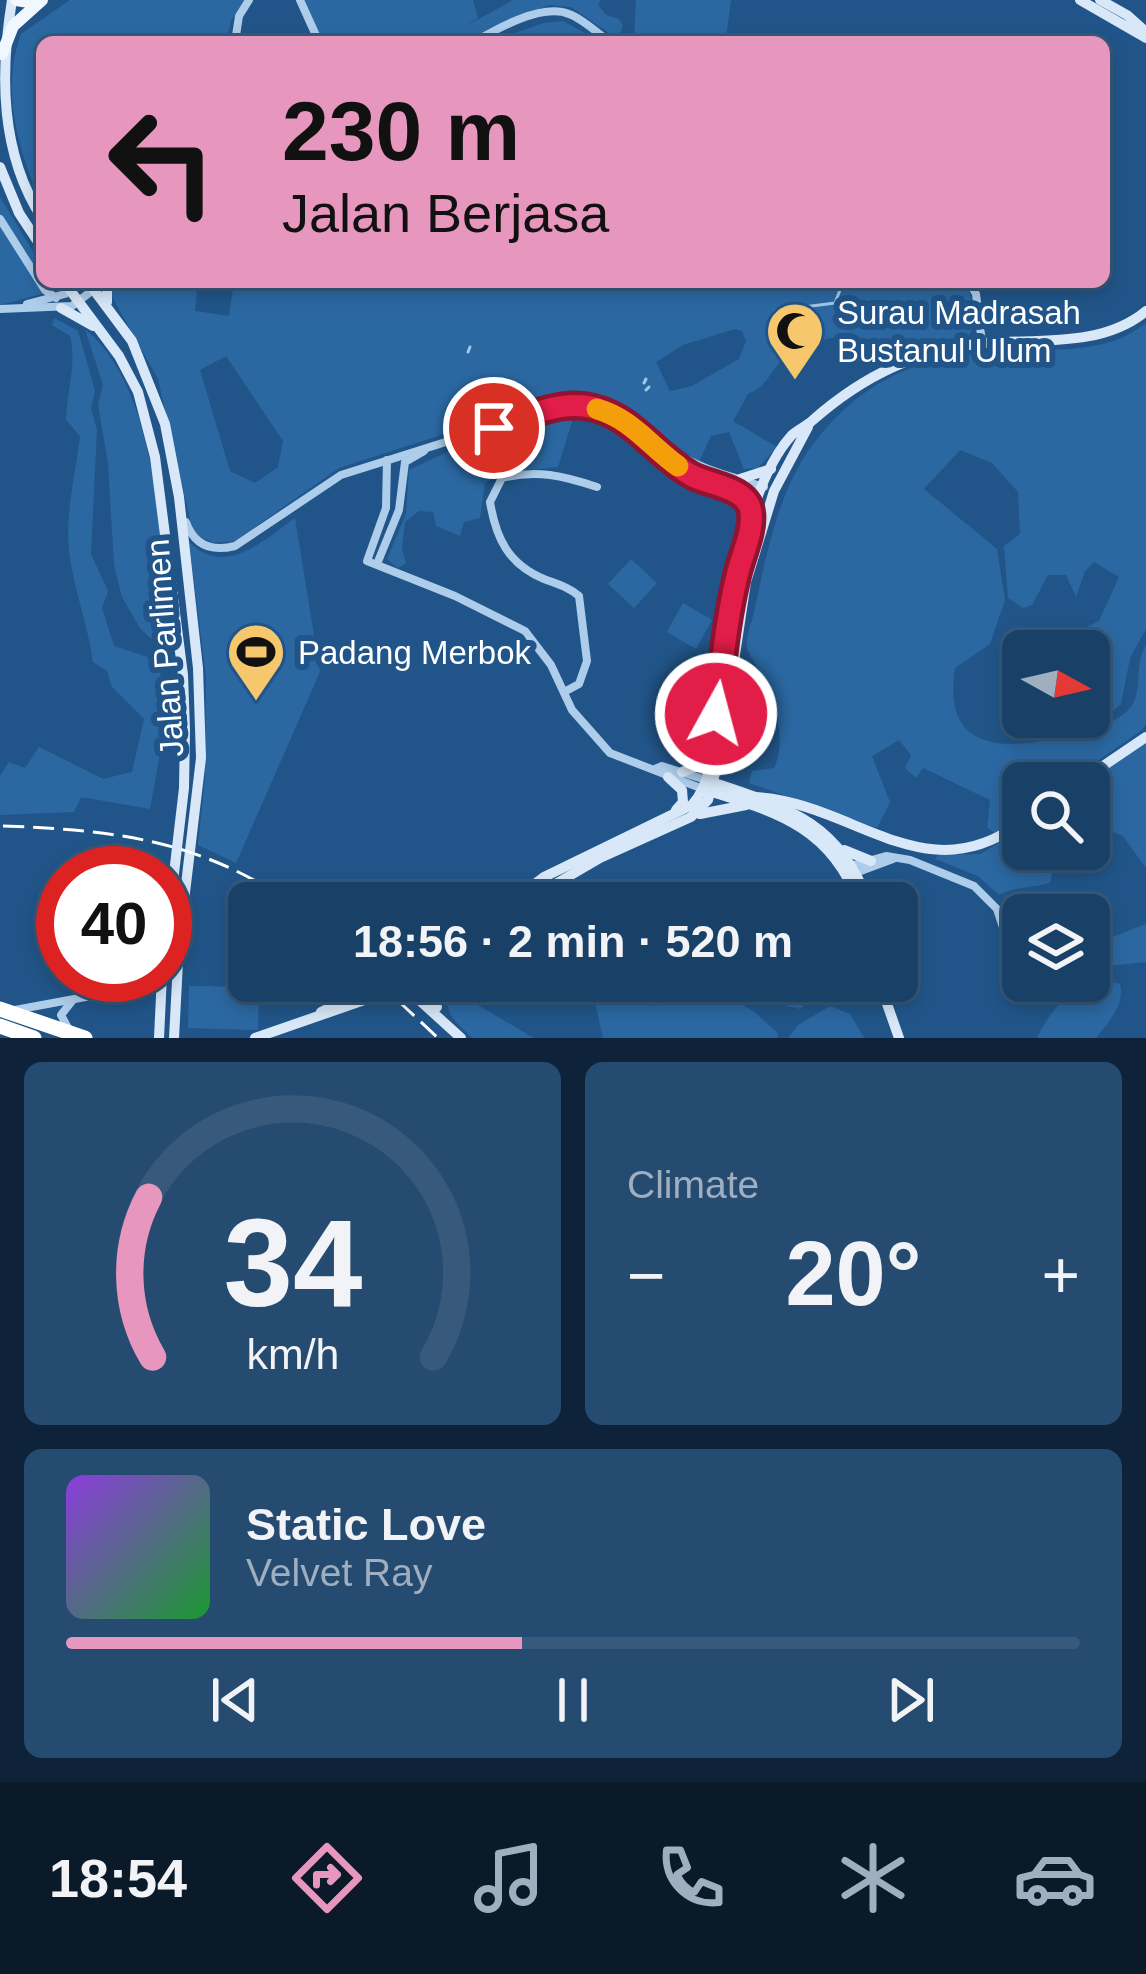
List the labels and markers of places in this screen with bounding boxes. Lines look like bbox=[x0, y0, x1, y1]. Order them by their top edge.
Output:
place label: Surau Madrasah Bustanul Ulum bbox=[837, 294, 1081, 369]
mosque icon: Surau Madrasah Bustanul Ulum bbox=[764, 300, 826, 382]
pin bbox=[443, 377, 545, 479]
sports icon: Padang Merbok bbox=[225, 621, 287, 703]
place label: Padang Merbok bbox=[298, 634, 531, 671]

